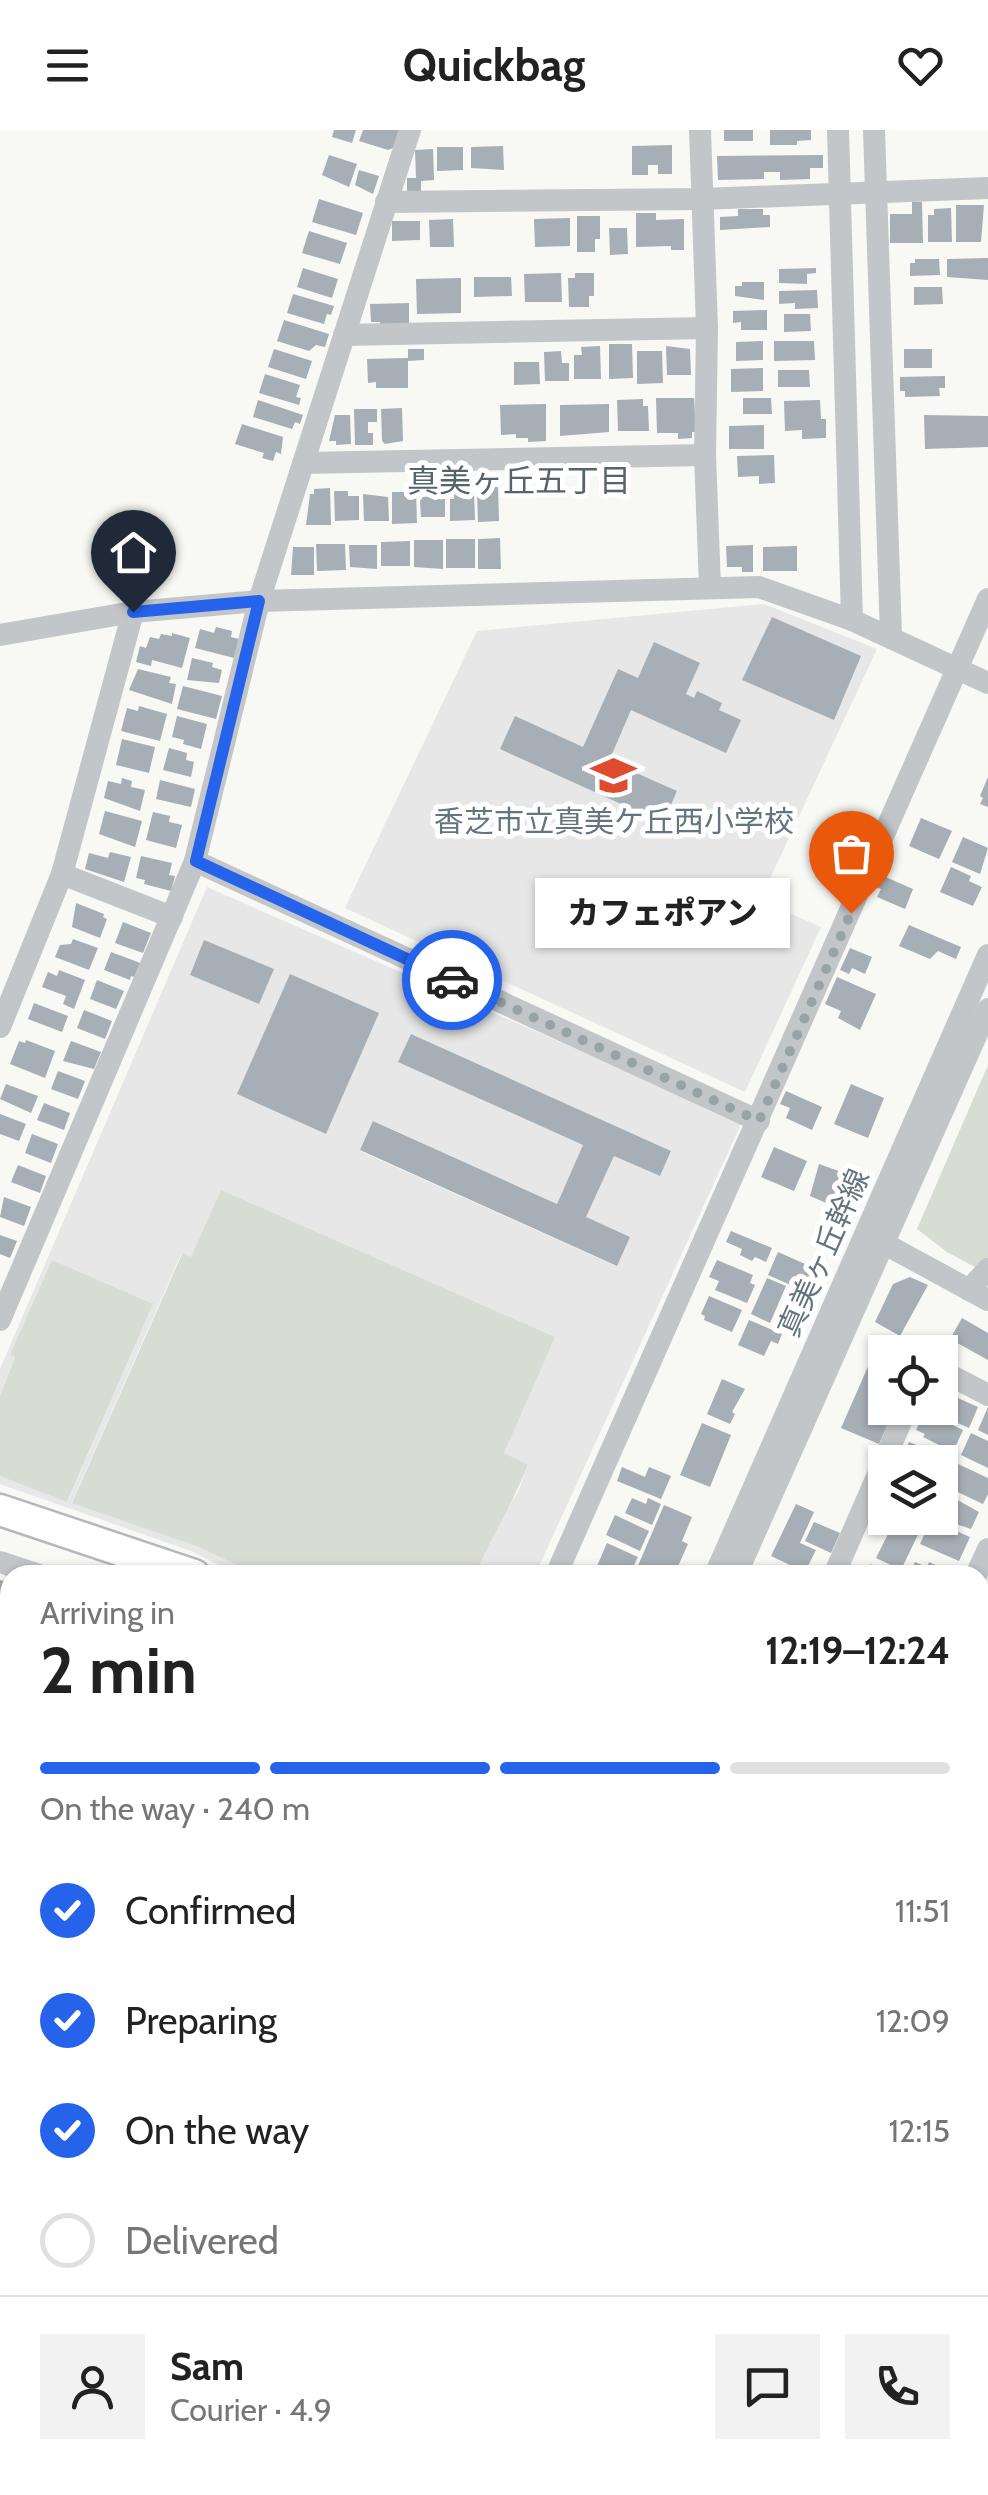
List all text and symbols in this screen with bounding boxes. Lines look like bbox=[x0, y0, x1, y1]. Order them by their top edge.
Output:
icon: menu bbox=[40, 38, 95, 93]
text: Quickbag bbox=[403, 38, 585, 92]
icon: heart bbox=[893, 38, 948, 93]
district label: 真美ヶ丘五丁目 bbox=[407, 461, 631, 500]
pin bbox=[91, 510, 176, 613]
icon: home bbox=[106, 525, 161, 580]
school or university icon: 香芝市立真美ケ丘西小学校 bbox=[590, 751, 638, 799]
place label: 香芝市立真美ケ丘西小学校 bbox=[434, 803, 794, 840]
pin bbox=[809, 811, 894, 914]
icon: bag bbox=[824, 826, 879, 881]
callout: カフェポアン bbox=[536, 878, 791, 948]
text: カフェポアン bbox=[567, 893, 758, 932]
courier bbox=[402, 930, 502, 1030]
icon: car bbox=[425, 953, 480, 1008]
street label: 真美ヶ丘幹線 bbox=[770, 1163, 877, 1343]
map controls bbox=[868, 1335, 958, 1535]
button: locate bbox=[868, 1335, 958, 1425]
button: layers bbox=[868, 1445, 958, 1535]
text: Arriving in bbox=[40, 1593, 175, 1632]
text: 12:19–12:24 bbox=[765, 1627, 950, 1674]
text: 2 min bbox=[40, 1630, 197, 1709]
text: On the way · 240 m bbox=[40, 1789, 310, 1828]
icon: check bbox=[40, 1883, 95, 1938]
text: Confirmed bbox=[125, 1887, 296, 1934]
text: 11:51 bbox=[895, 1891, 950, 1930]
icon: check bbox=[40, 1993, 95, 2048]
text: Preparing bbox=[125, 1997, 277, 2044]
text: 12:09 bbox=[876, 2001, 950, 2040]
icon: check bbox=[40, 2103, 95, 2158]
text: On the way bbox=[125, 2107, 309, 2154]
text: 12:15 bbox=[888, 2111, 950, 2150]
text: Delivered bbox=[125, 2217, 279, 2264]
button: person bbox=[40, 2334, 145, 2439]
button: chat bbox=[715, 2334, 820, 2439]
button: phone bbox=[845, 2334, 950, 2439]
text: Sam bbox=[170, 2343, 244, 2390]
text: Courier · 4.9 bbox=[170, 2390, 332, 2429]

